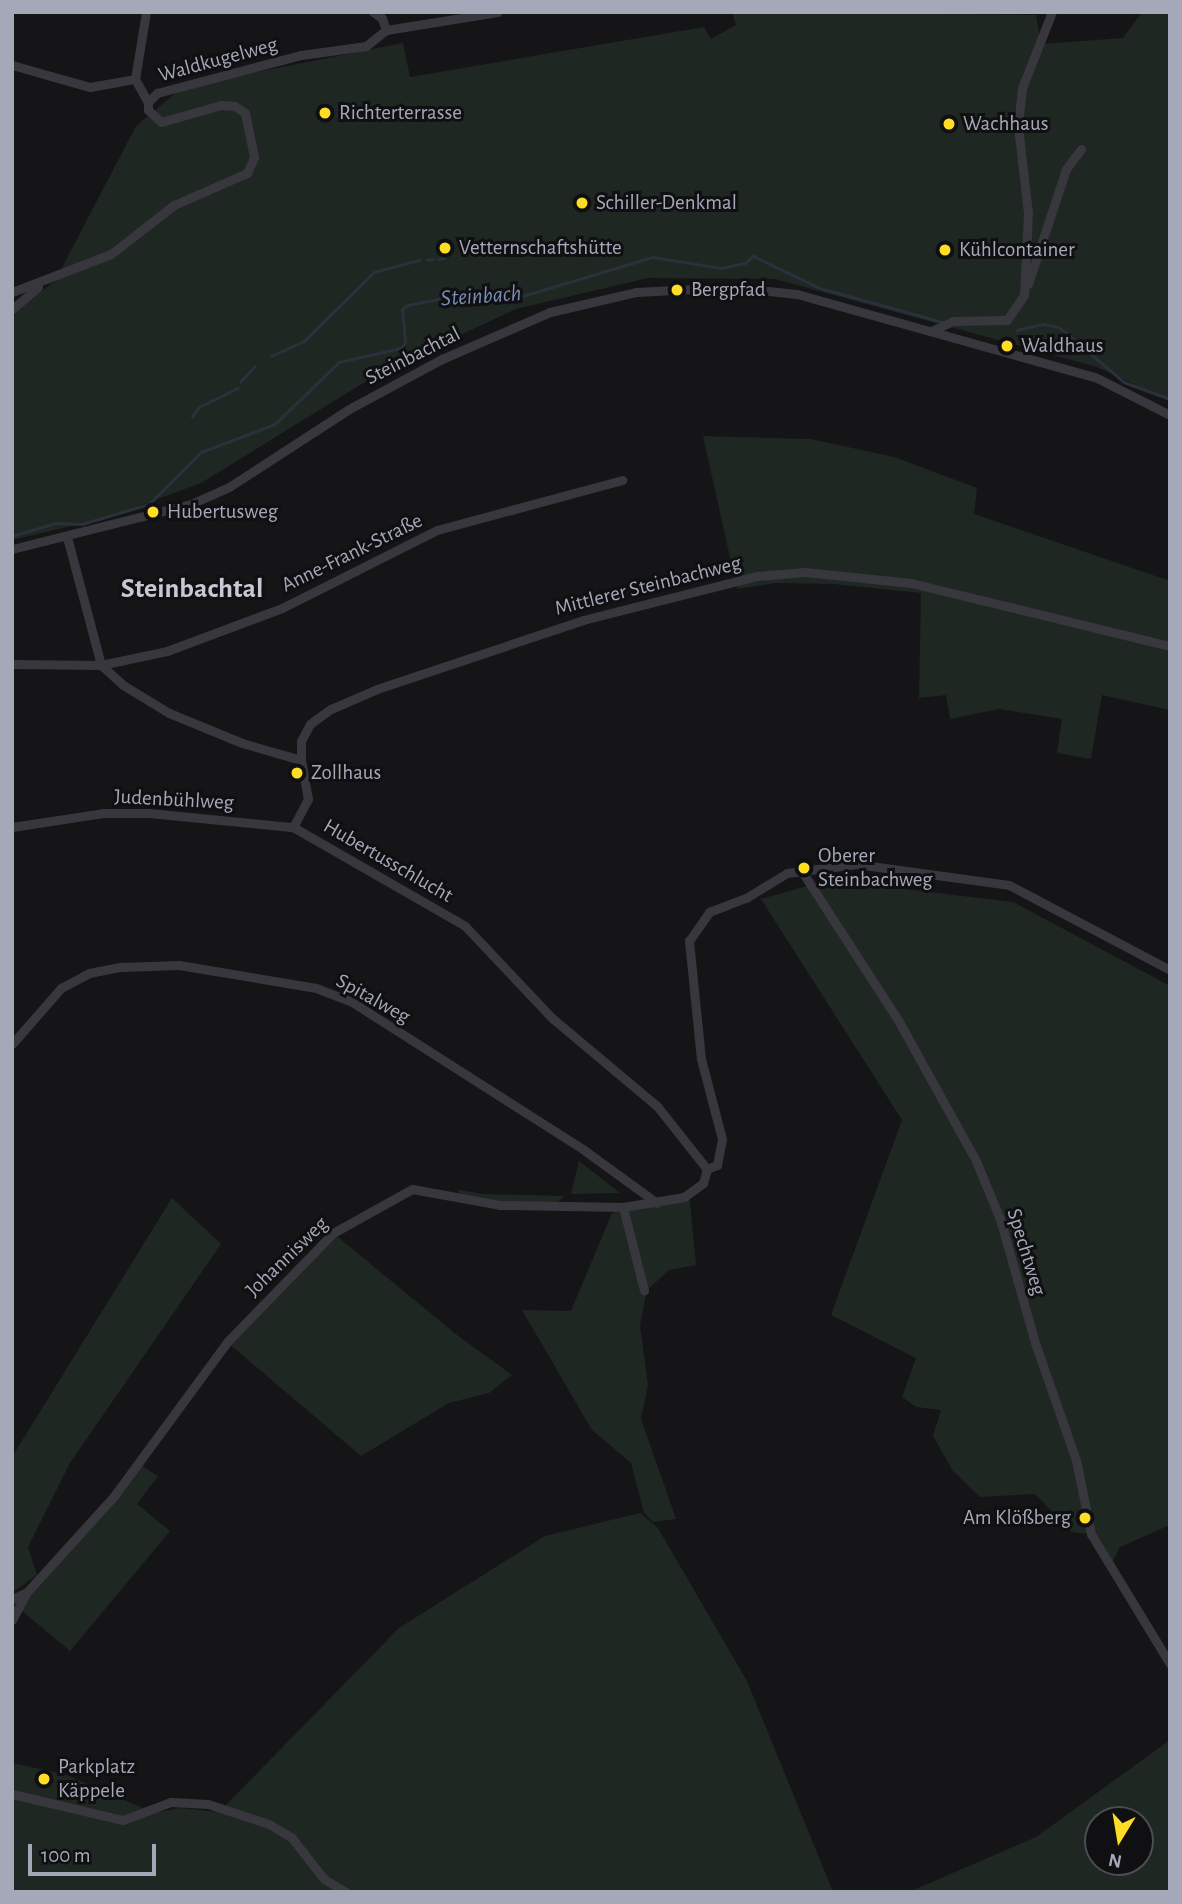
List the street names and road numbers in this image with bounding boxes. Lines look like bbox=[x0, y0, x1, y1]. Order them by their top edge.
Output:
street label: Waldkugelweg bbox=[156, 32, 280, 88]
street label: Steinbachtal bbox=[361, 321, 465, 391]
street label: Anne-Frank-Straße bbox=[277, 508, 427, 598]
street label: Mittlerer Steinbachweg bbox=[552, 551, 744, 621]
street label: Judenbühlweg bbox=[114, 784, 234, 816]
street label: Hubertusschlucht bbox=[319, 814, 457, 908]
street label: Spitalweg bbox=[332, 968, 414, 1030]
street label: Spechtweg bbox=[1001, 1206, 1051, 1298]
street label: Johannisweg bbox=[241, 1212, 333, 1302]

